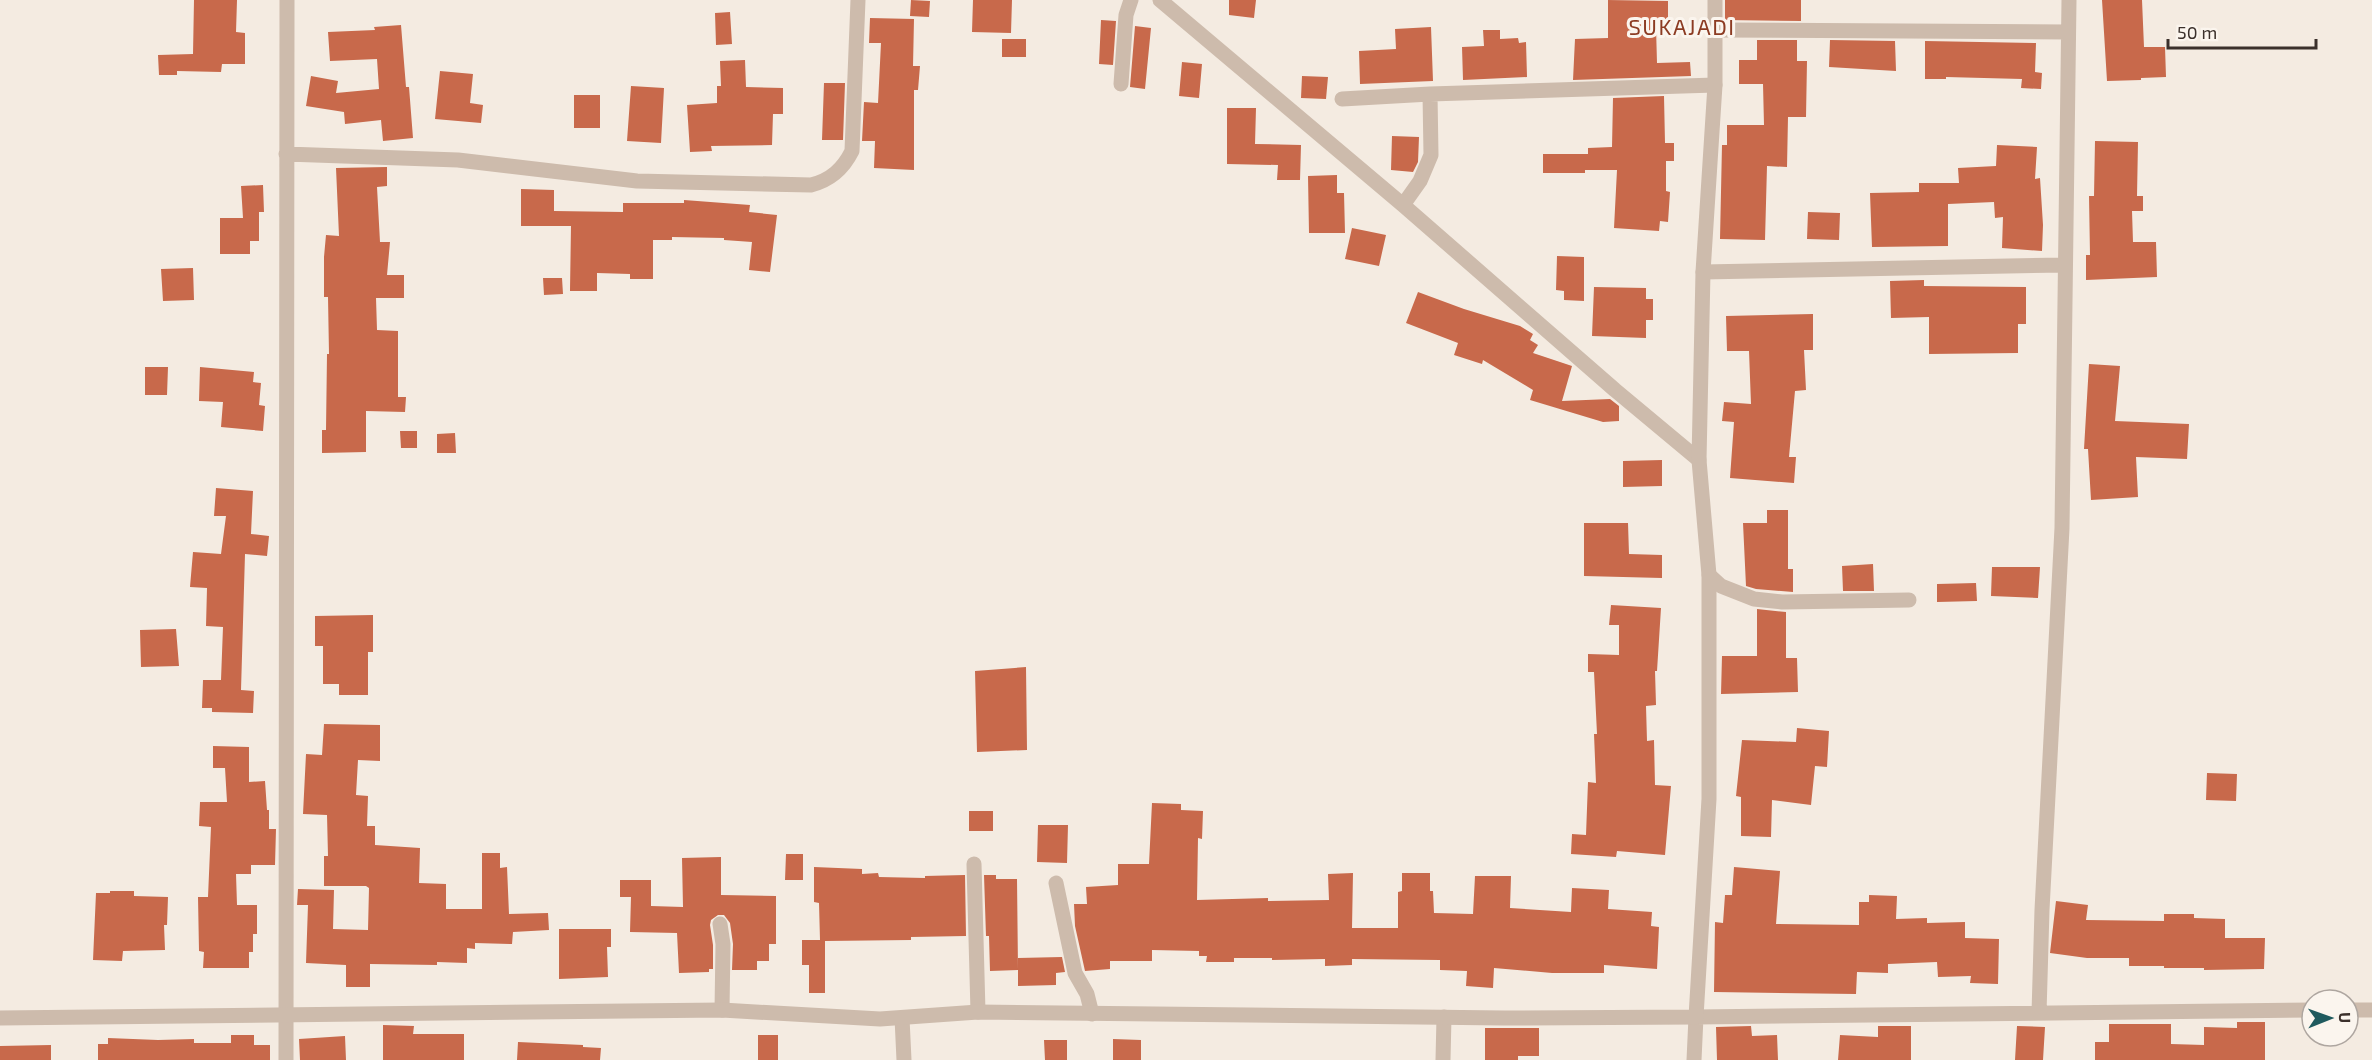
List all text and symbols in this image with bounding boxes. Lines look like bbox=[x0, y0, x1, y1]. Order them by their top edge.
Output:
scale bar bbox=[2168, 12, 2316, 50]
district label: SUKAJADI bbox=[1628, 13, 1736, 39]
text: 50 m bbox=[2177, 21, 2217, 43]
north arrow bbox=[2300, 988, 2360, 1048]
text: U bbox=[2336, 1012, 2355, 1023]

